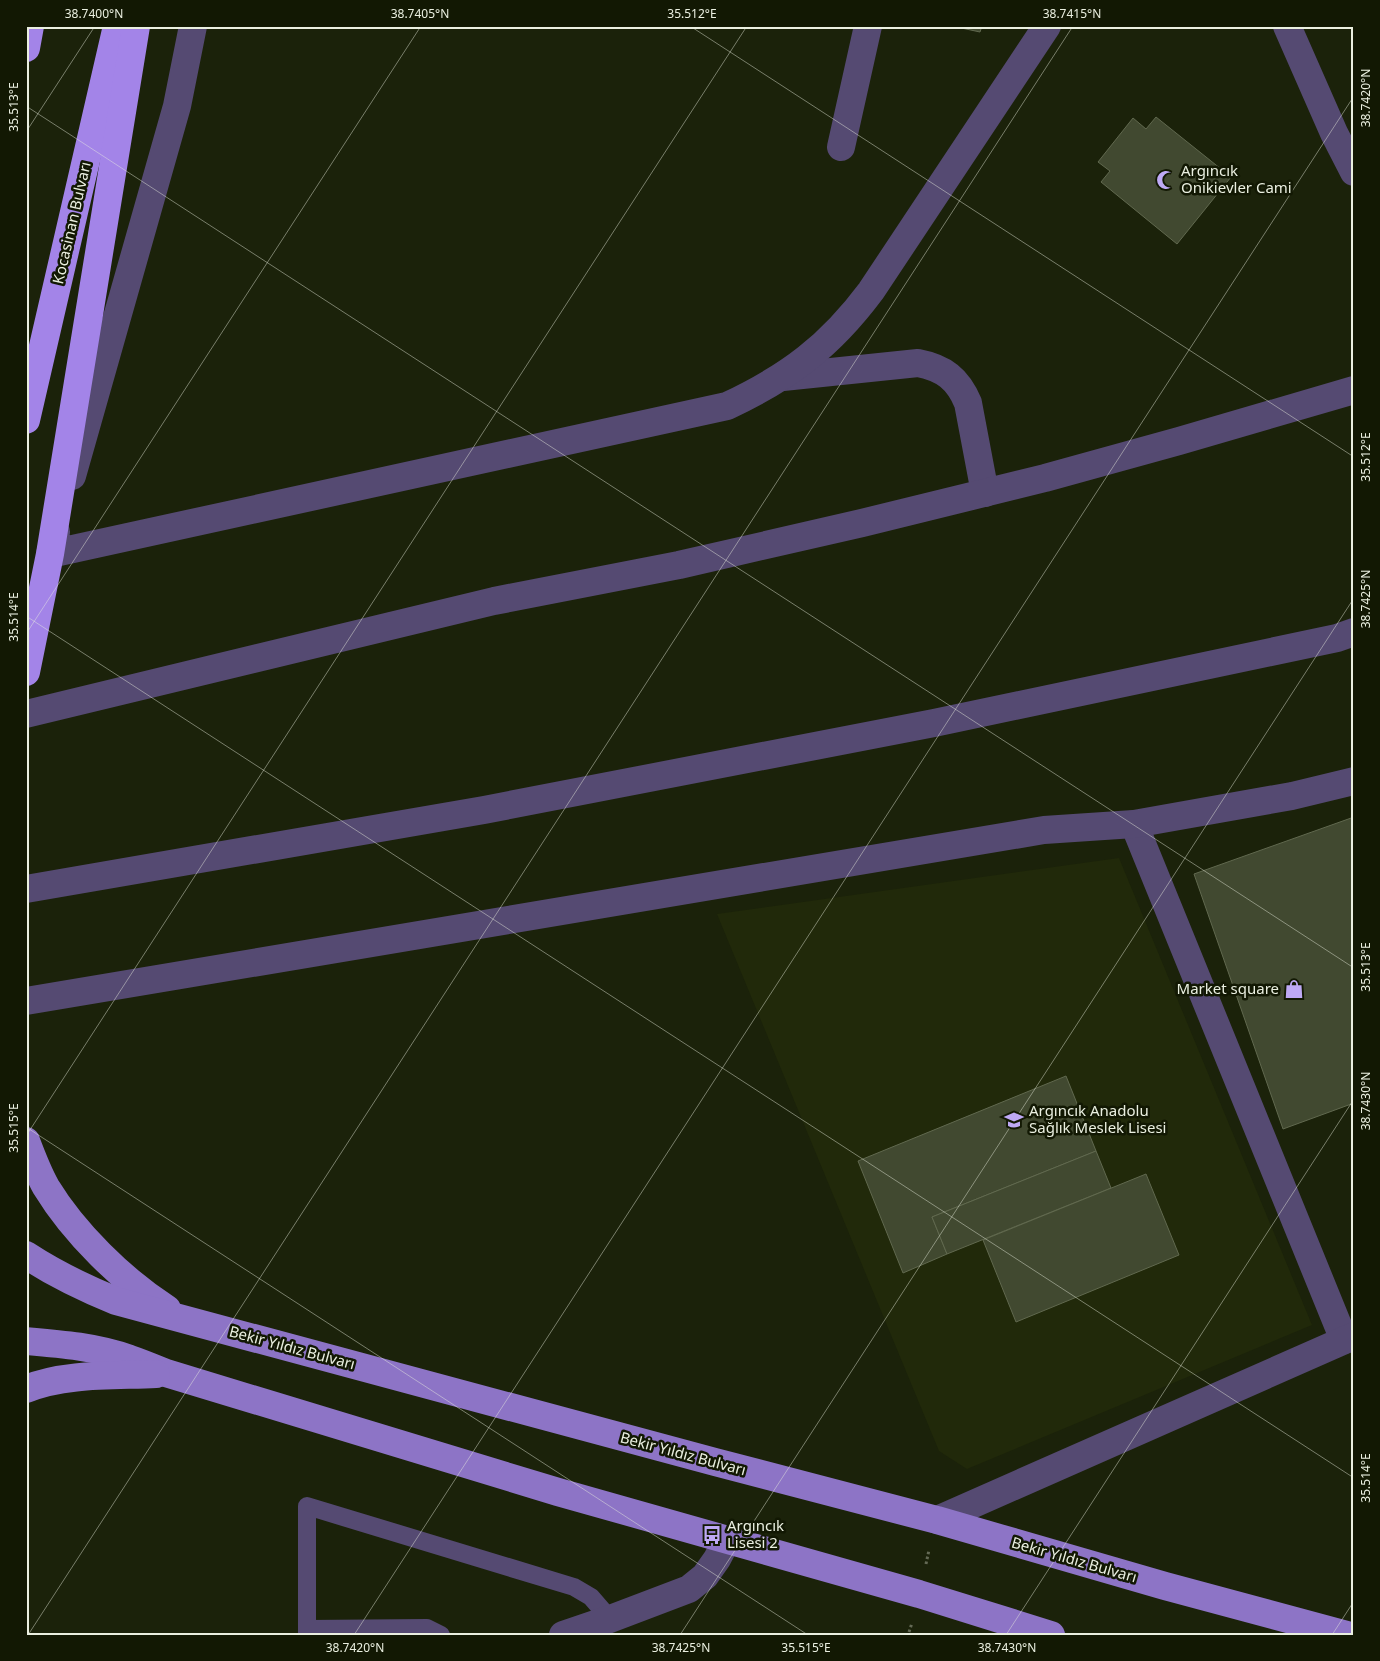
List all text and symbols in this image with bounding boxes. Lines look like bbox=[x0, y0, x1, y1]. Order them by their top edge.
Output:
text: 38.7400°N bbox=[65, 5, 123, 22]
text: 38.7405°N bbox=[391, 5, 449, 22]
text: 35.512°E bbox=[667, 5, 717, 22]
text: 38.7415°N bbox=[1043, 5, 1101, 22]
text: 38.7420°N bbox=[1357, 69, 1374, 127]
text: 35.513°E bbox=[5, 82, 22, 132]
street label: Kocasinan Bulvarı bbox=[47, 160, 95, 286]
place label: Argıncık Onikievler Cami bbox=[1181, 160, 1292, 197]
mosque icon: Argıncık Onikievler Cami bbox=[1155, 169, 1177, 191]
text: 35.512°E bbox=[1357, 432, 1374, 482]
text: 38.7425°N bbox=[1357, 570, 1374, 628]
text: 35.514°E bbox=[5, 592, 22, 642]
text: 35.513°E bbox=[1357, 942, 1374, 992]
place label: Market square bbox=[1177, 978, 1279, 998]
shop icon: Market square bbox=[1283, 978, 1305, 1000]
text: 38.7430°N bbox=[1357, 1072, 1374, 1130]
place label: Argıncık Anadolu Sağlık Meslek Lisesi bbox=[1029, 1100, 1166, 1137]
text: 35.515°E bbox=[5, 1103, 22, 1153]
school or university icon: Argıncık Anadolu Sağlık Meslek Lisesi bbox=[1003, 1109, 1025, 1131]
street label: Bekir Yıldız Bulvarı bbox=[227, 1321, 357, 1373]
street label: Bekir Yıldız Bulvarı bbox=[618, 1427, 748, 1479]
text: 35.514°E bbox=[1357, 1453, 1374, 1503]
place label: Argıncık Lisesi 2 bbox=[727, 1515, 784, 1552]
bus stop icon: Argıncık Lisesi 2 bbox=[701, 1524, 723, 1546]
street label: Bekir Yıldız Bulvarı bbox=[1009, 1532, 1139, 1586]
text: 38.7420°N bbox=[326, 1639, 384, 1656]
text: 38.7425°N bbox=[652, 1639, 710, 1656]
text: 35.515°E bbox=[781, 1639, 831, 1656]
text: 38.7430°N bbox=[978, 1639, 1036, 1656]

